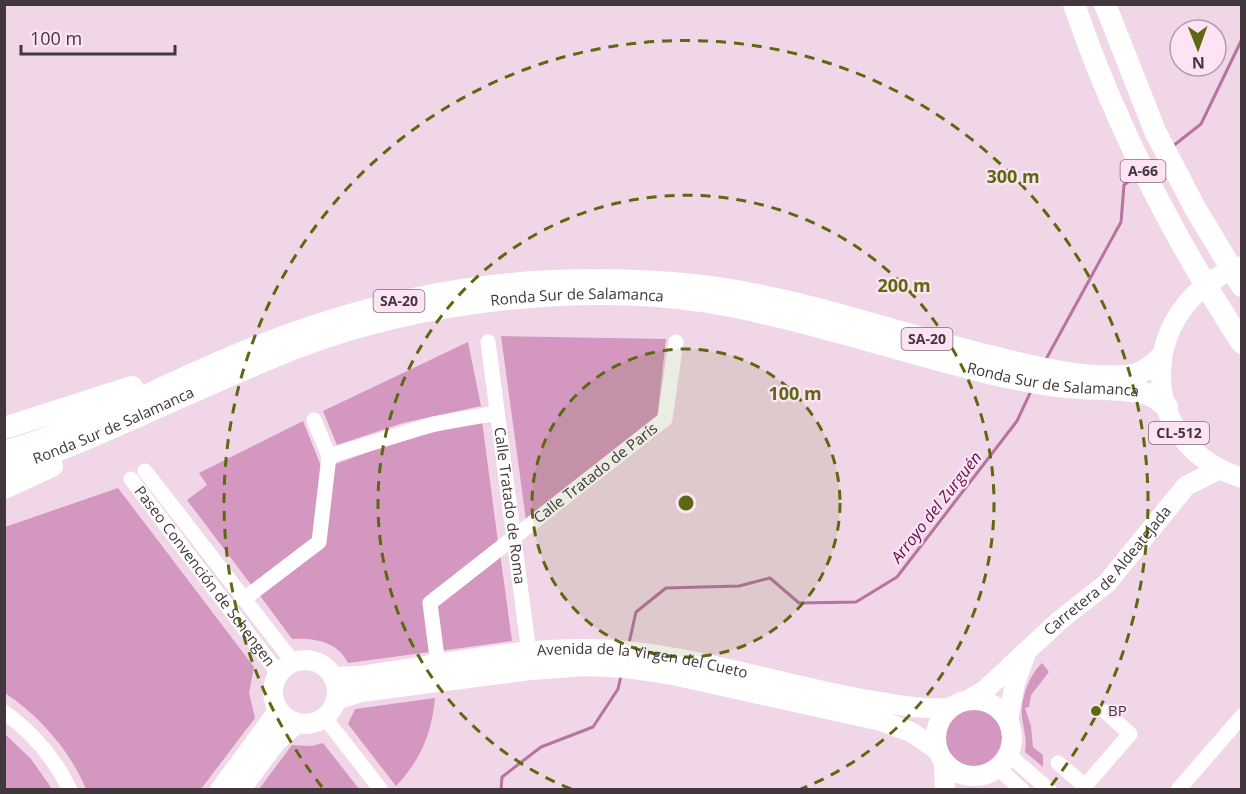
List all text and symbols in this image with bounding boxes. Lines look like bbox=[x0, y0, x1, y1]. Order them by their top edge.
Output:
scale bar bbox=[21, 18, 176, 56]
north arrow bbox=[1168, 18, 1228, 78]
text: 100 m bbox=[30, 26, 82, 50]
text: N bbox=[1192, 52, 1205, 74]
road number: A-66 bbox=[1120, 160, 1166, 182]
text: 300 m bbox=[986, 164, 1040, 188]
text: 200 m bbox=[877, 273, 931, 297]
street label: Ronda Sur de Salamanca bbox=[489, 283, 665, 310]
road number: SA-20 bbox=[374, 290, 424, 312]
road number: SA-20 bbox=[902, 328, 952, 350]
street label: Ronda Sur de Salamanca bbox=[965, 357, 1141, 401]
text: 100 m bbox=[768, 381, 822, 405]
street label: Ronda Sur de Salamanca bbox=[30, 382, 197, 468]
street label: Calle Tratado de París bbox=[529, 418, 661, 527]
road number: CL-512 bbox=[1149, 422, 1209, 444]
street label: Calle Tratado de Roma bbox=[490, 426, 531, 585]
water label: Arroyo del Zurguén bbox=[885, 447, 986, 568]
street label: Paseo Convención de Schengen bbox=[131, 481, 280, 670]
centre of rings bbox=[676, 493, 696, 513]
street label: Carretera de Aldeatejada bbox=[1039, 501, 1175, 639]
street label: Avenida de la Virgen del Cueto bbox=[536, 638, 750, 682]
place label: BP bbox=[1108, 700, 1127, 720]
marker: BP bbox=[1089, 704, 1103, 718]

